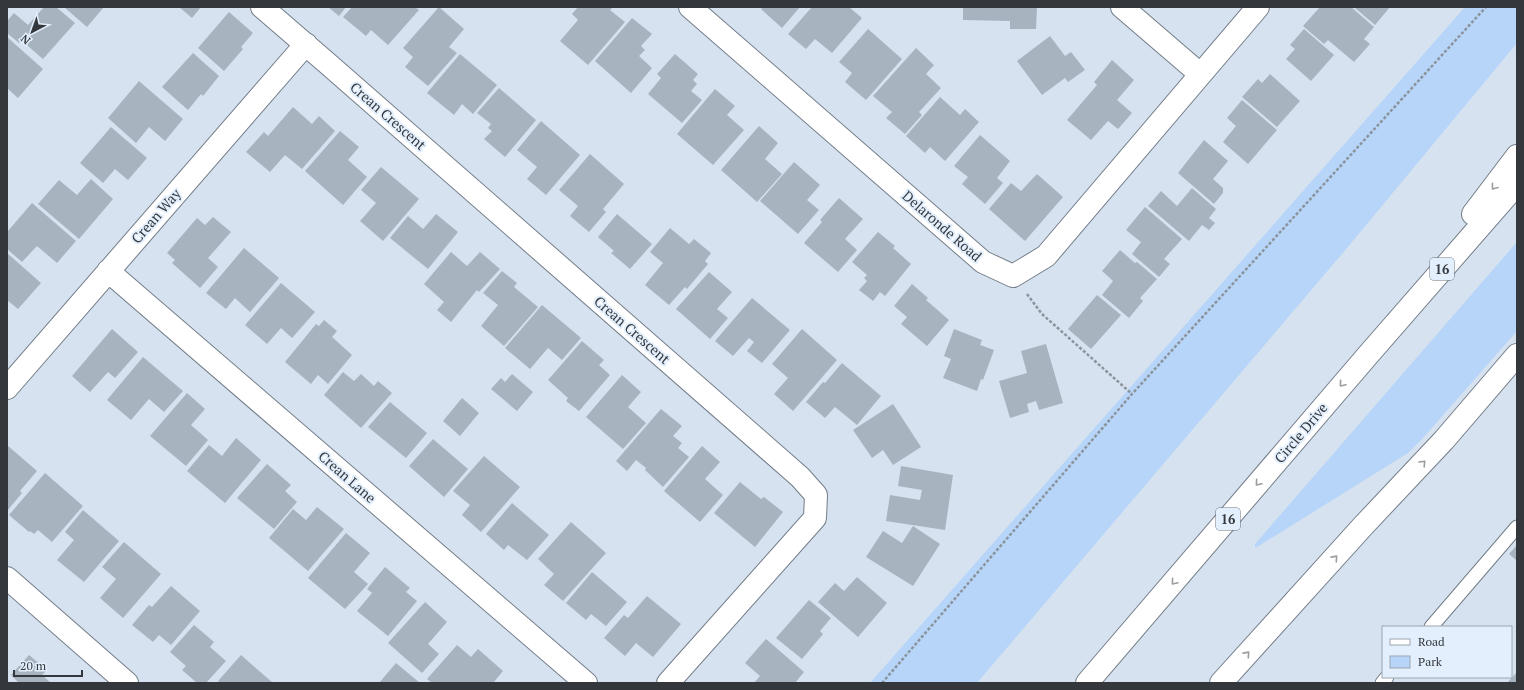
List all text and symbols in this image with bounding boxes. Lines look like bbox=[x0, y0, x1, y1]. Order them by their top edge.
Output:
north arrow bbox=[12, 12, 52, 52]
text: N bbox=[17, 31, 33, 48]
street label: Crean Crescent bbox=[346, 77, 431, 154]
one-way arrow bbox=[1491, 183, 1498, 190]
street label: Crean Way bbox=[127, 184, 185, 247]
street label: Delaronde Road bbox=[899, 186, 986, 265]
road number: 16 bbox=[1430, 258, 1454, 280]
street label: Crean Crescent bbox=[590, 291, 675, 368]
one-way arrow bbox=[1340, 380, 1347, 387]
street label: Circle Drive bbox=[1270, 399, 1331, 467]
street label: Crean Lane bbox=[315, 446, 380, 507]
one-way arrow bbox=[1418, 460, 1425, 467]
one-way arrow bbox=[1256, 479, 1263, 486]
road number: 16 bbox=[1216, 508, 1240, 530]
one-way arrow bbox=[1330, 555, 1337, 563]
one-way arrow bbox=[1171, 577, 1178, 585]
legend bbox=[1382, 626, 1512, 678]
text: Road bbox=[1418, 634, 1445, 649]
one-way arrow bbox=[1243, 651, 1250, 659]
scale bar bbox=[14, 652, 82, 678]
text: Park bbox=[1418, 654, 1443, 669]
text: 20 m bbox=[20, 658, 47, 673]

